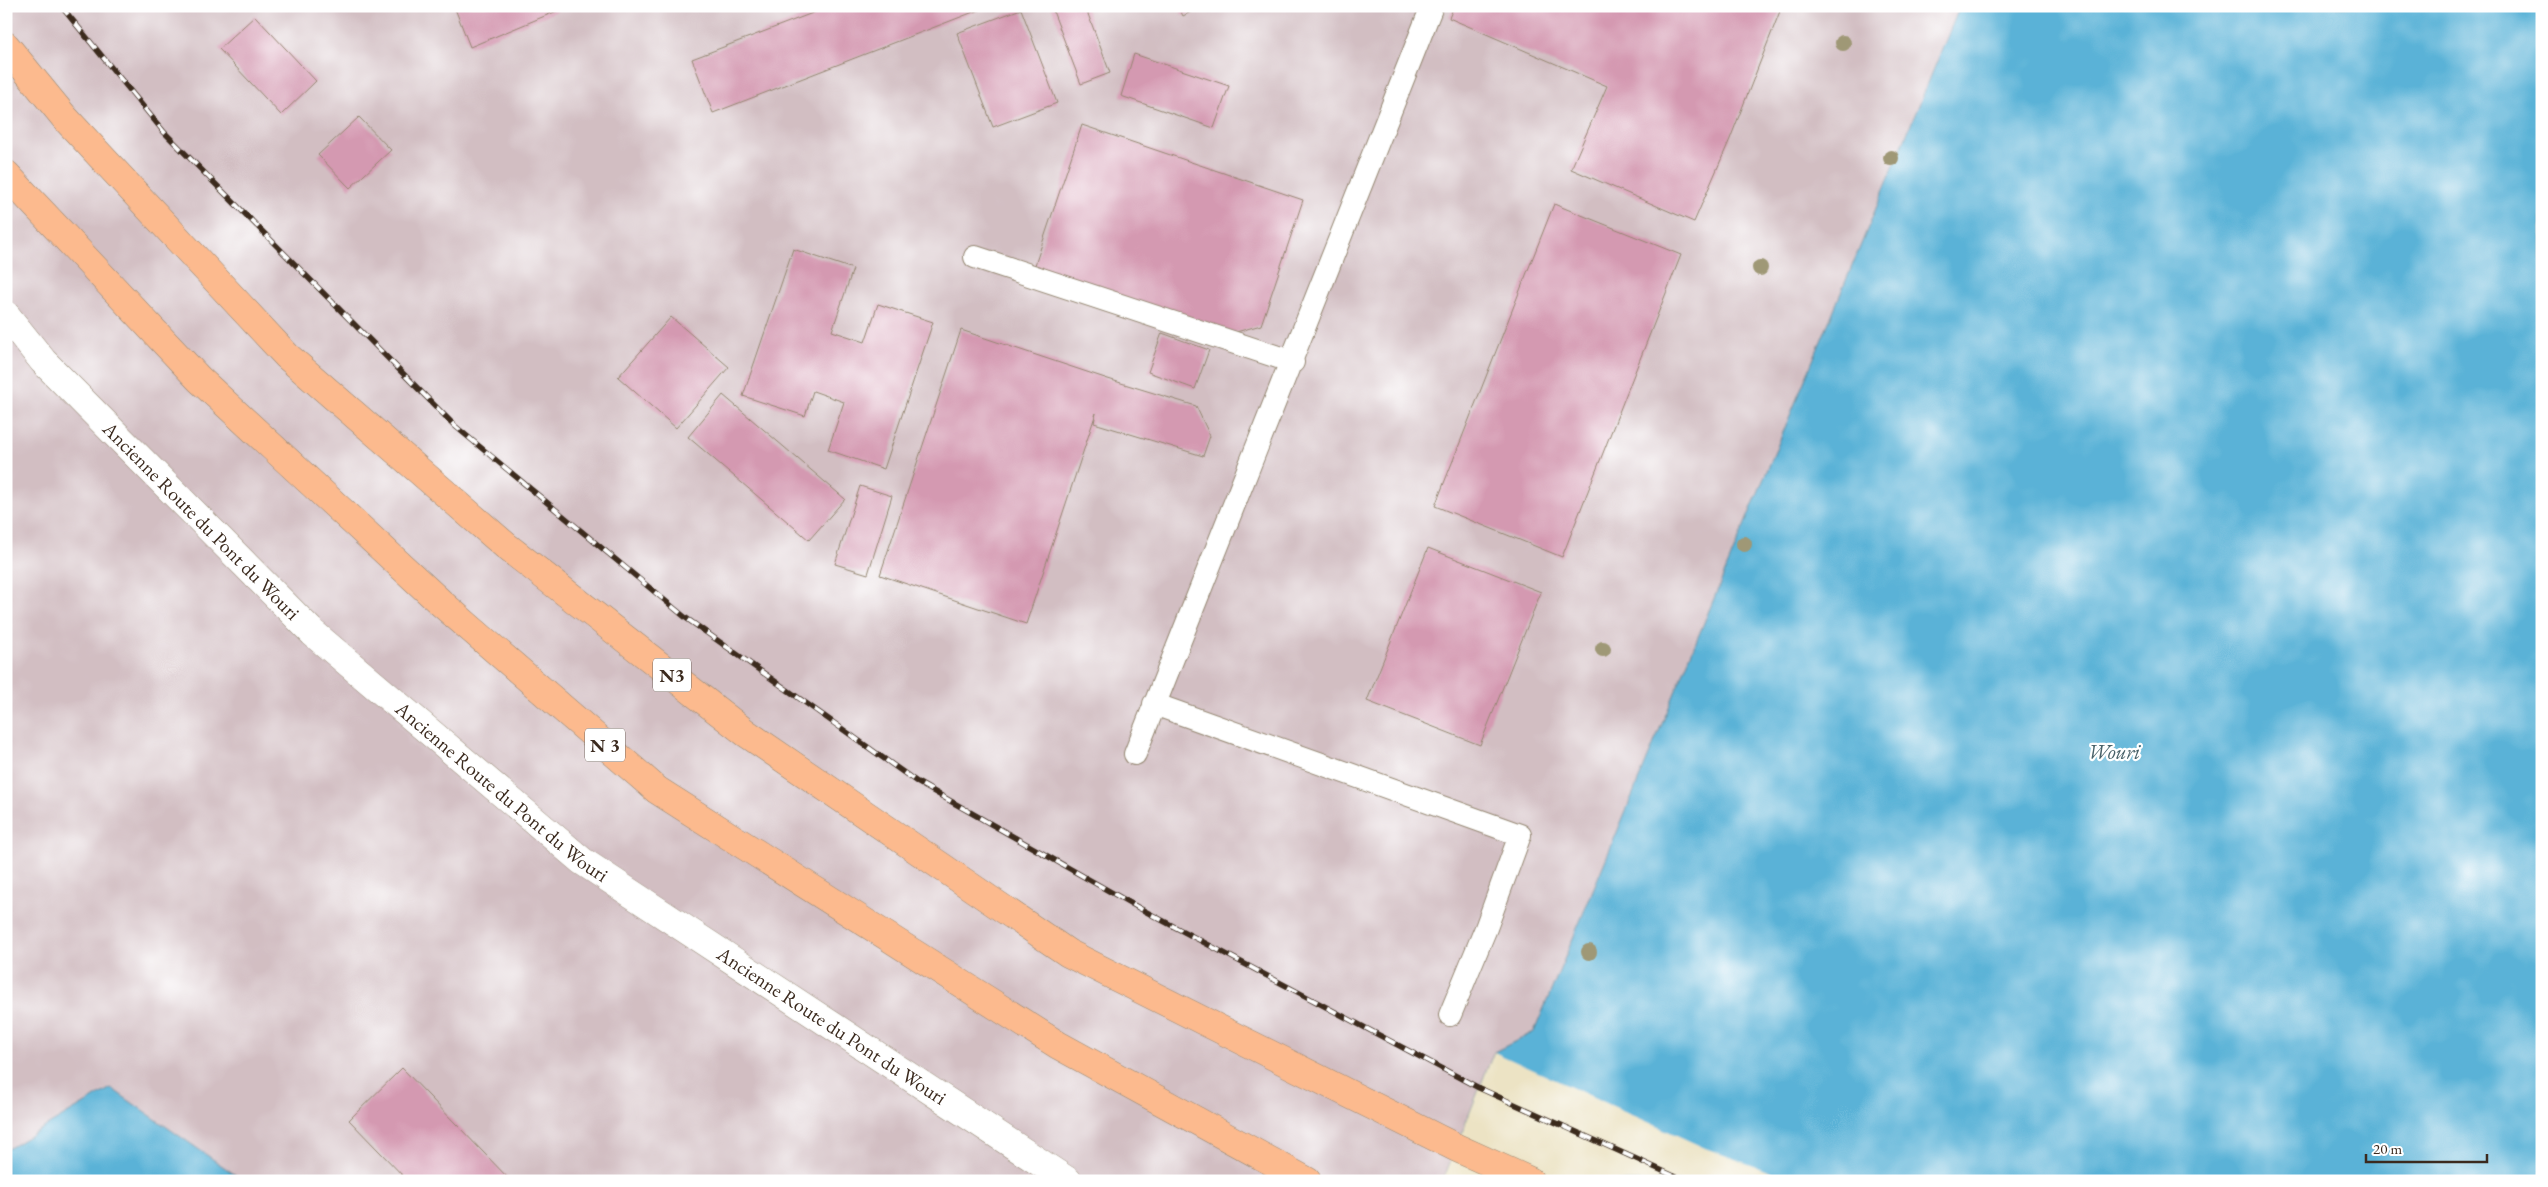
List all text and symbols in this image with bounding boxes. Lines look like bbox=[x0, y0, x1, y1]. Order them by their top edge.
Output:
street label: Ancienne Route du Pont du Wouri bbox=[97, 415, 306, 626]
road number: N3 bbox=[653, 658, 691, 692]
street label: Ancienne Route du Pont du Wouri bbox=[389, 695, 613, 888]
road number: N 3 bbox=[585, 728, 625, 762]
water label: Wouri bbox=[2088, 738, 2141, 765]
street label: Ancienne Route du Pont du Wouri bbox=[711, 940, 952, 1110]
scale bar bbox=[2366, 1132, 2487, 1164]
text: 20 m bbox=[2373, 1139, 2402, 1158]

